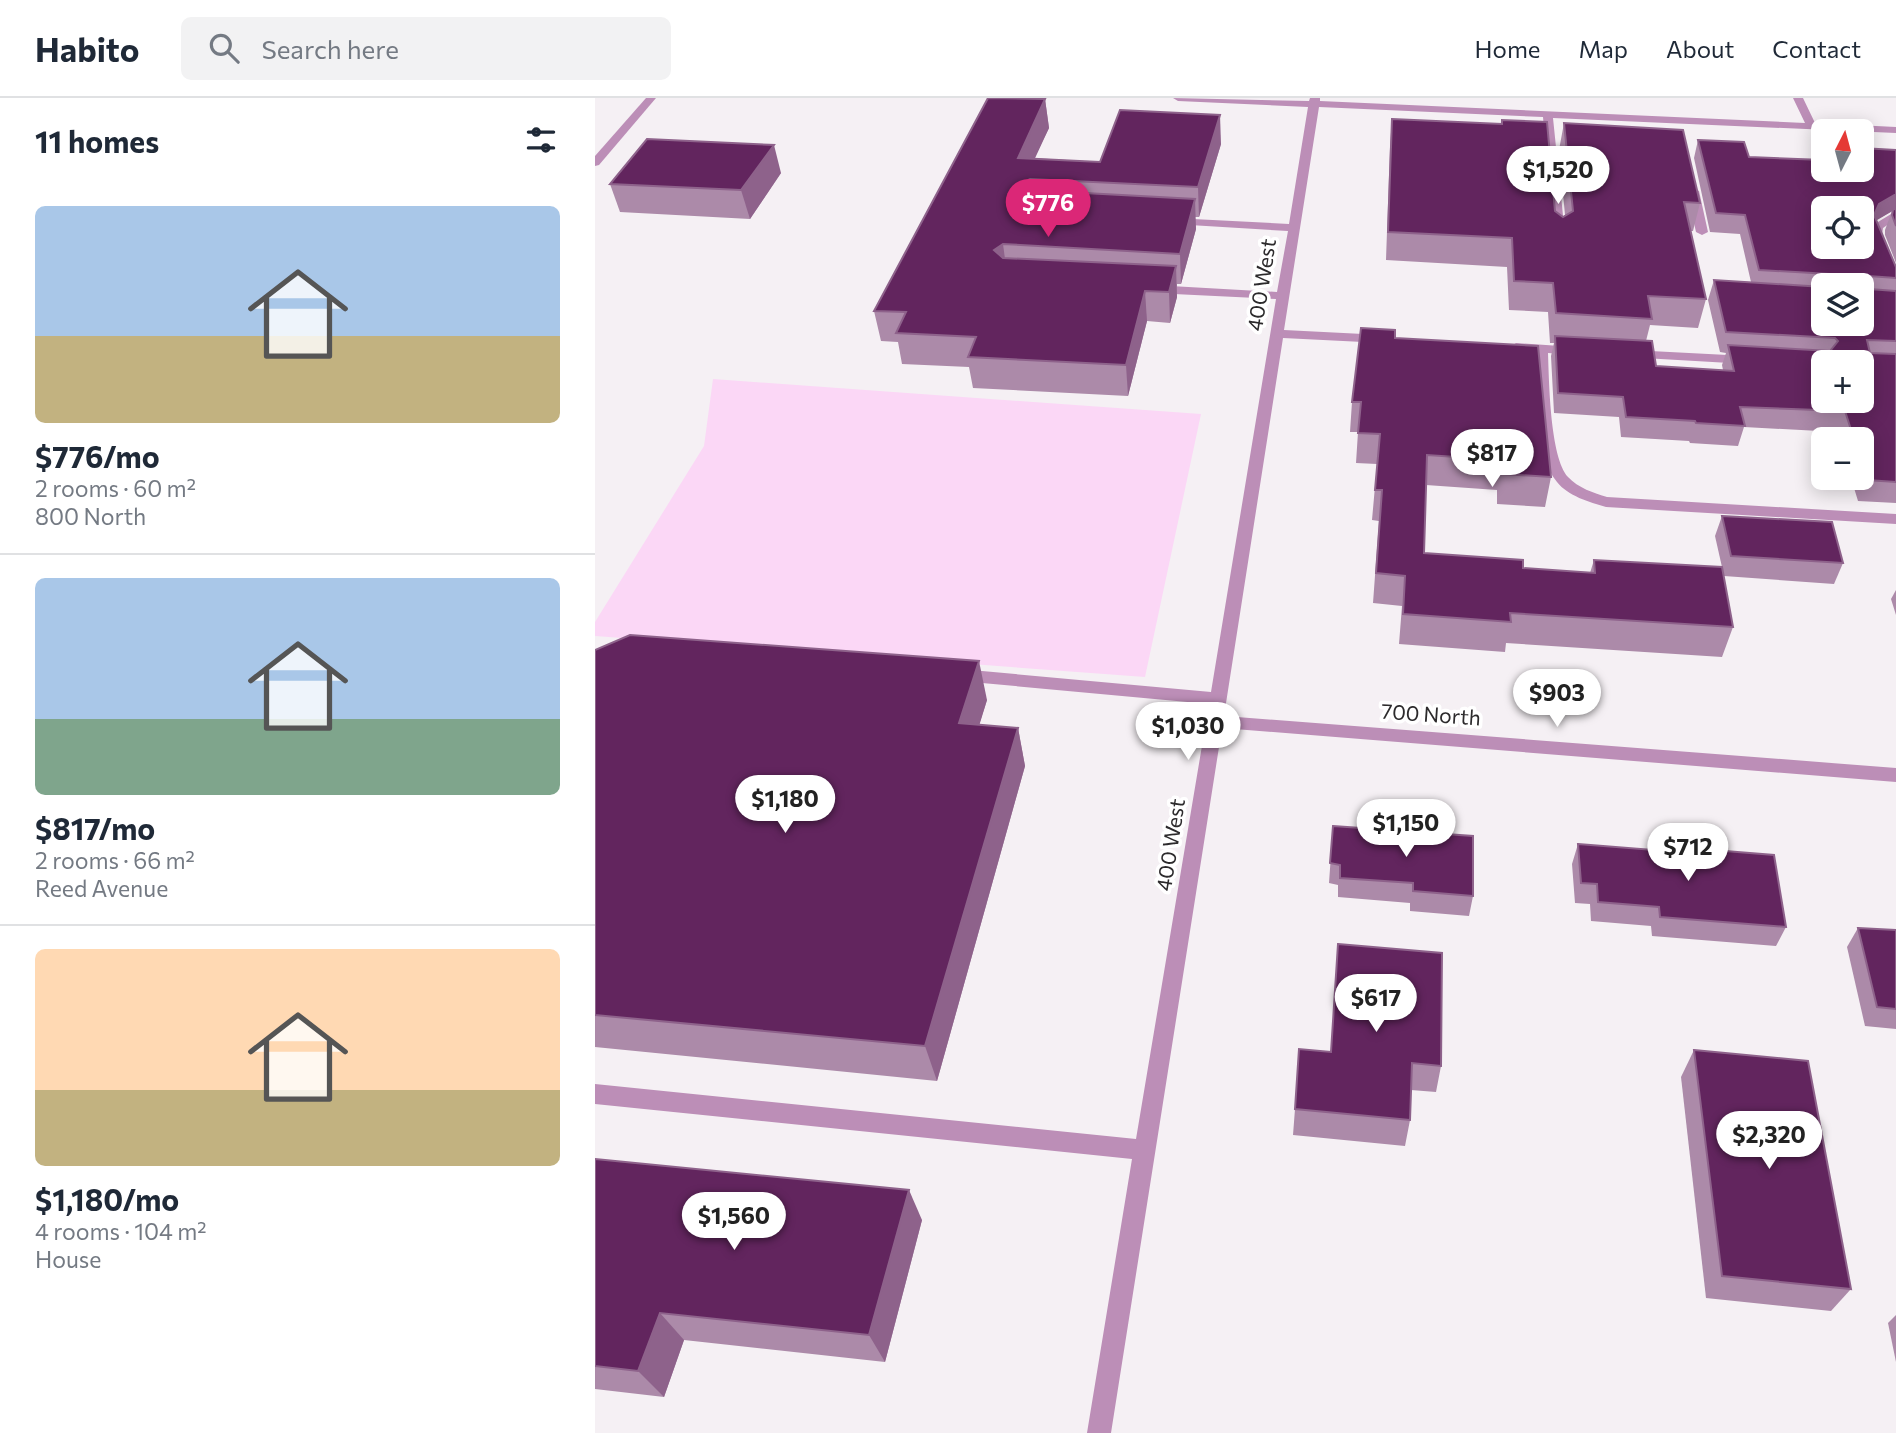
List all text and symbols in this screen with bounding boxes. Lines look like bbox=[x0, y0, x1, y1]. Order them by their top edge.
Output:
search box bbox=[181, 17, 671, 80]
text: Habito bbox=[35, 28, 139, 69]
icon: search bbox=[205, 29, 243, 67]
text: Search here bbox=[261, 33, 399, 64]
text: Home bbox=[1475, 34, 1541, 63]
text: Map bbox=[1579, 34, 1628, 63]
text: About bbox=[1666, 34, 1734, 63]
text: Contact bbox=[1772, 34, 1861, 63]
north arrow bbox=[1811, 119, 1874, 182]
map controls bbox=[1811, 119, 1874, 490]
icon: filters bbox=[522, 121, 560, 159]
text: 11 homes bbox=[35, 122, 159, 159]
pin: $1,520 bbox=[1501, 146, 1615, 206]
text: $1,520 bbox=[1522, 155, 1594, 183]
pin: $776 bbox=[1007, 180, 1089, 239]
text: $776 bbox=[1022, 188, 1074, 216]
button: locate bbox=[1811, 196, 1874, 259]
street label: 400 West bbox=[1241, 237, 1280, 333]
icon: home bbox=[235, 251, 361, 377]
button: layers bbox=[1811, 273, 1874, 336]
button: + bbox=[1811, 350, 1874, 413]
button: − bbox=[1811, 427, 1874, 490]
pin: $817 bbox=[1451, 430, 1533, 489]
text: $776/mo bbox=[35, 437, 160, 474]
text: $817 bbox=[1467, 438, 1517, 466]
text: 2 rooms · 60 m² bbox=[35, 474, 196, 502]
text: 800 North bbox=[35, 502, 146, 530]
icon: home bbox=[235, 623, 361, 749]
pin: $903 bbox=[1516, 670, 1598, 729]
text: $903 bbox=[1529, 678, 1585, 706]
street label: 700 North bbox=[1380, 698, 1482, 729]
pin: $1,030 bbox=[1131, 702, 1245, 762]
text: $1,030 bbox=[1152, 711, 1224, 739]
pin: $1,180 bbox=[728, 776, 842, 835]
text: $1,180 bbox=[751, 784, 819, 812]
street label: 400 West bbox=[1150, 797, 1189, 893]
pin: $1,150 bbox=[1349, 800, 1463, 859]
text: $1,150 bbox=[1373, 808, 1439, 836]
text: $817/mo bbox=[35, 809, 155, 846]
pin: $712 bbox=[1647, 824, 1729, 883]
text: $712 bbox=[1663, 832, 1713, 860]
text: 2 rooms · 66 m² bbox=[35, 846, 195, 874]
text: Reed Avenue bbox=[35, 874, 168, 902]
pin: $617 bbox=[1335, 974, 1417, 1034]
text: $617 bbox=[1351, 983, 1401, 1011]
icon: home bbox=[235, 994, 361, 1120]
pin: $2,320 bbox=[1712, 1112, 1826, 1171]
text: $2,320 bbox=[1732, 1120, 1806, 1148]
text: $1,180/mo bbox=[35, 1180, 179, 1217]
pin: $1,560 bbox=[677, 1192, 791, 1252]
text: $1,560 bbox=[698, 1201, 770, 1229]
text: 4 rooms · 104 m² bbox=[35, 1217, 207, 1245]
text: House bbox=[35, 1245, 101, 1273]

